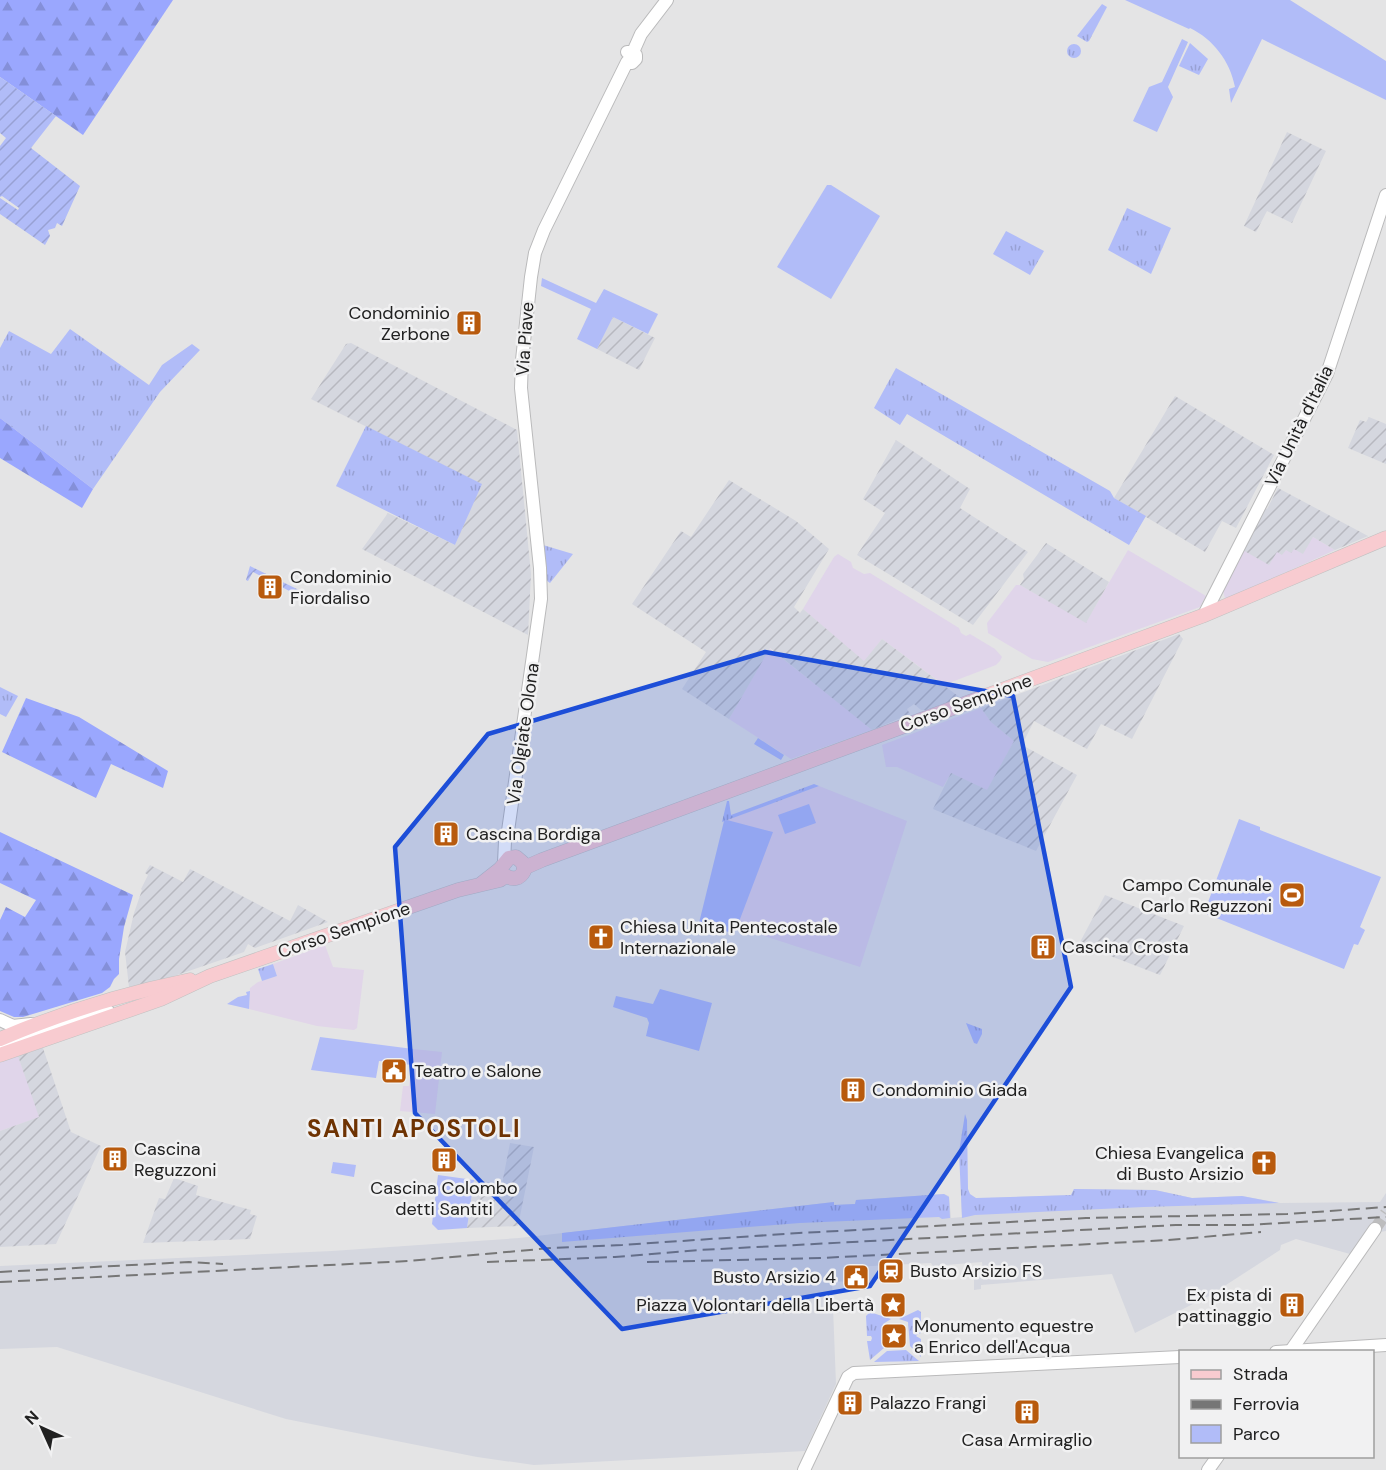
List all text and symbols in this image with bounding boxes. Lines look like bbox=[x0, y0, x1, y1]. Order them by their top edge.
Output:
place label: Condominio Zerbone bbox=[348, 301, 450, 346]
street label: Via Piave bbox=[510, 301, 540, 377]
building icon: Condominio Zerbone bbox=[454, 308, 484, 338]
street label: Via Unità d'Italia bbox=[1259, 361, 1339, 491]
place label: Condominio Fiordaliso bbox=[290, 565, 392, 610]
building icon: Condominio Fiordaliso bbox=[255, 572, 285, 602]
street label: Via Olgiate Olona bbox=[501, 661, 545, 807]
street label: Corso Sempione bbox=[897, 668, 1035, 738]
building icon: Cascina Bordiga bbox=[431, 819, 461, 849]
place label: Cascina Bordiga bbox=[466, 822, 601, 846]
place label: Campo Comunale Carlo Reguzzoni bbox=[1122, 873, 1272, 918]
sports icon: Campo Comunale Carlo Reguzzoni bbox=[1277, 880, 1307, 910]
street label: Corso Sempione bbox=[275, 896, 413, 964]
place label: Chiesa Unita Pentecostale Internazionale bbox=[620, 915, 838, 960]
church icon: Chiesa Unita Pentecostale Internazionale bbox=[586, 922, 616, 952]
building icon: Cascina Crosta bbox=[1028, 932, 1058, 962]
place label: Cascina Crosta bbox=[1062, 935, 1189, 959]
public building icon: Teatro e Salone bbox=[379, 1056, 409, 1086]
place label: Teatro e Salone bbox=[414, 1059, 542, 1083]
building icon: Condominio Giada bbox=[838, 1075, 868, 1105]
place label: Condominio Giada bbox=[872, 1078, 1027, 1102]
district label: SANTI APOSTOLI bbox=[307, 1113, 521, 1144]
place label: Cascina Reguzzoni bbox=[134, 1137, 217, 1182]
place label: Chiesa Evangelica di Busto Arsizio bbox=[1095, 1141, 1244, 1186]
building icon: Cascina Reguzzoni bbox=[100, 1144, 130, 1174]
building icon: Cascina Colombo detti Santiti bbox=[429, 1145, 459, 1175]
church icon: Chiesa Evangelica di Busto Arsizio bbox=[1249, 1148, 1279, 1178]
place label: Cascina Colombo detti Santiti bbox=[370, 1176, 518, 1221]
station icon: Busto Arsizio FS bbox=[876, 1256, 906, 1286]
place label: Busto Arsizio FS bbox=[910, 1259, 1042, 1283]
public building icon: Busto Arsizio 4 bbox=[841, 1262, 871, 1292]
place label: Busto Arsizio 4 bbox=[713, 1265, 836, 1289]
place label: Ex pista di pattinaggio bbox=[1178, 1283, 1272, 1328]
place icon: Piazza Volontari della Libertà bbox=[878, 1290, 908, 1320]
building icon: Ex pista di pattinaggio bbox=[1277, 1290, 1307, 1320]
place label: Piazza Volontari della Libertà bbox=[636, 1293, 874, 1317]
place label: Monumento equestre a Enrico dell'Acqua bbox=[914, 1314, 1094, 1359]
place icon: Monumento equestre a Enrico dell'Acqua bbox=[879, 1321, 909, 1351]
legend bbox=[1179, 1350, 1374, 1458]
text: Strada bbox=[1233, 1362, 1288, 1386]
building icon: Palazzo Frangi bbox=[835, 1388, 865, 1418]
place label: Palazzo Frangi bbox=[870, 1391, 986, 1415]
text: Ferrovia bbox=[1233, 1392, 1299, 1416]
building icon: Casa Armiraglio bbox=[1012, 1397, 1042, 1427]
north arrow bbox=[12, 1398, 72, 1458]
text: N bbox=[20, 1406, 43, 1429]
text: Parco bbox=[1233, 1422, 1280, 1446]
place label: Casa Armiraglio bbox=[962, 1428, 1092, 1452]

